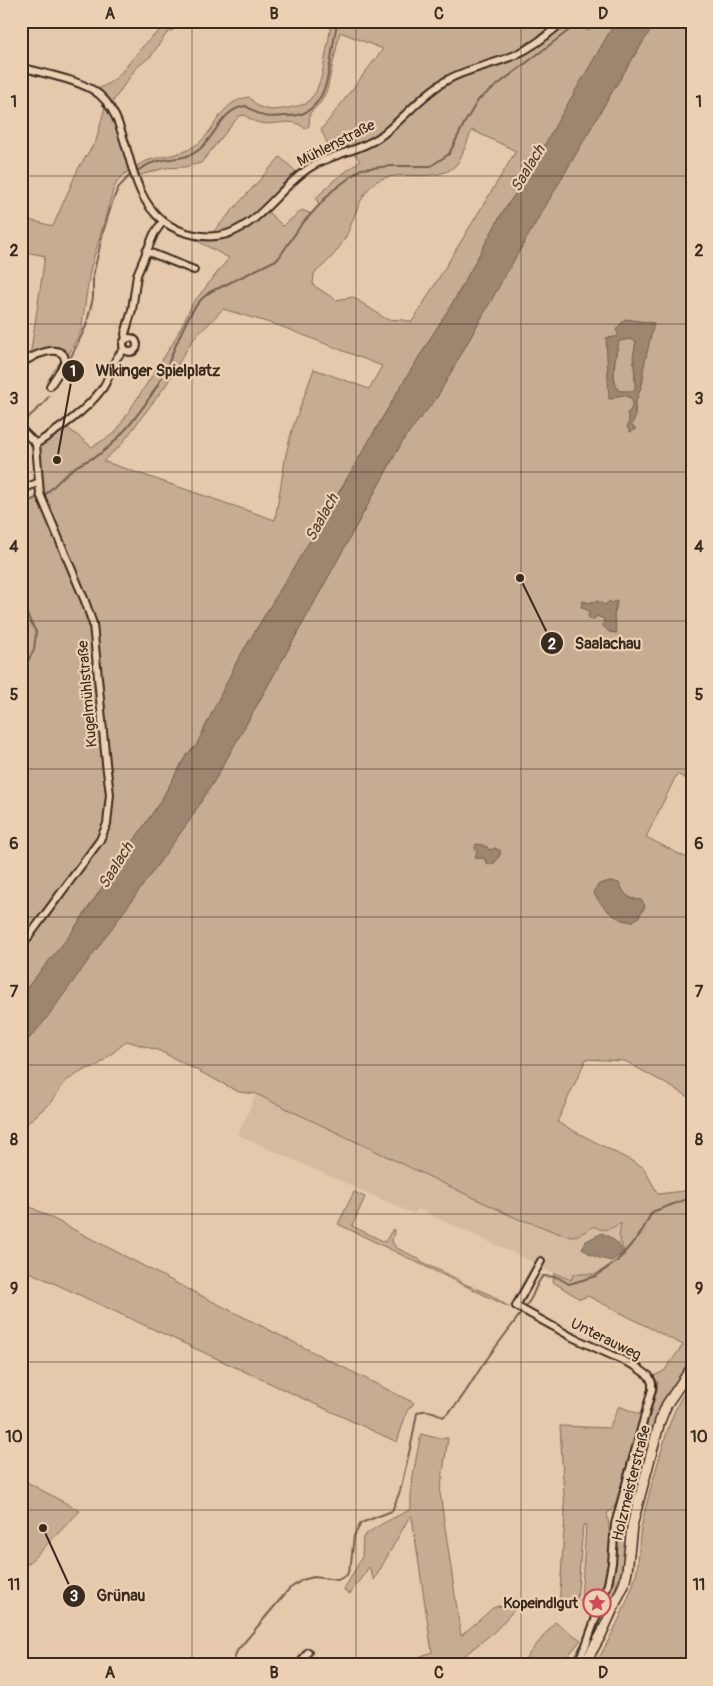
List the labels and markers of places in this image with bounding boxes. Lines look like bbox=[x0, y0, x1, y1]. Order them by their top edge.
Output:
callout: Wikinger Spielplatz bbox=[60, 355, 230, 386]
callout: Saalachau bbox=[539, 628, 651, 659]
callout: Grünau bbox=[62, 1580, 156, 1611]
place icon: Kopeindlgut bbox=[582, 1588, 612, 1618]
place label: Kopeindlgut bbox=[503, 1594, 579, 1613]

